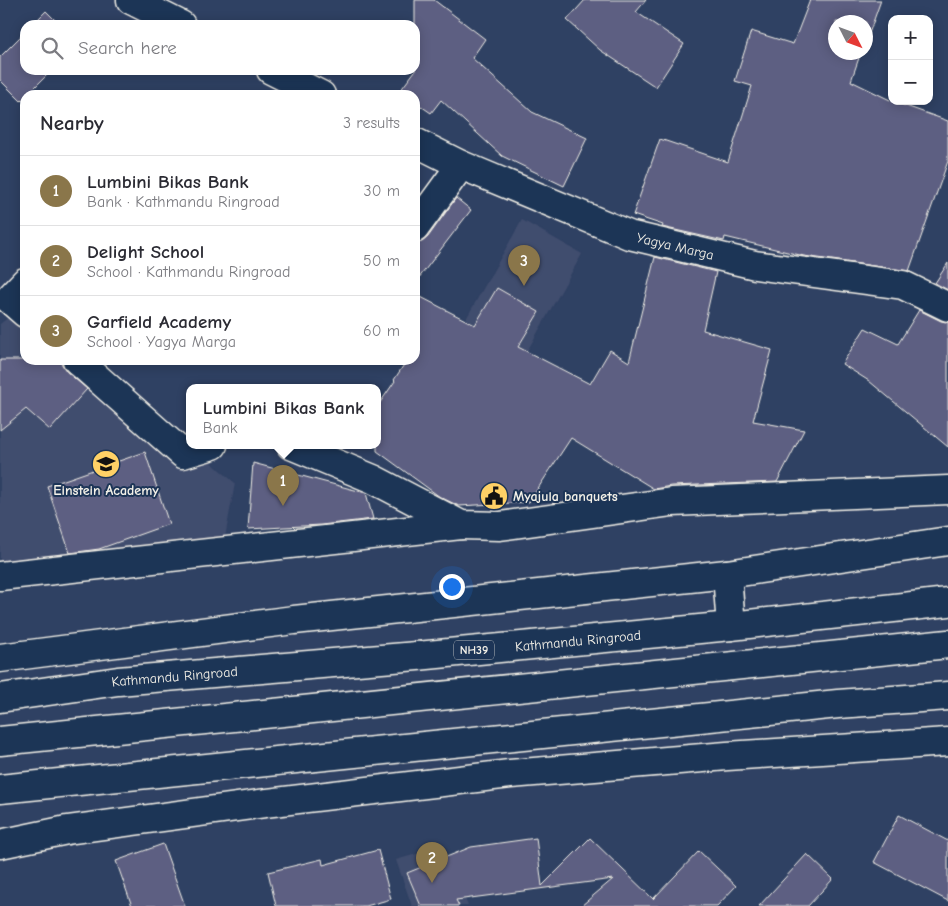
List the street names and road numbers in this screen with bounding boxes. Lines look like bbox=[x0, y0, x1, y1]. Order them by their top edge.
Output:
street label: Yagya Marga bbox=[635, 229, 716, 264]
street label: Kathmandu Ringroad bbox=[514, 627, 642, 656]
road number: NH39 bbox=[454, 640, 494, 660]
street label: Kathmandu Ringroad bbox=[110, 663, 238, 691]

